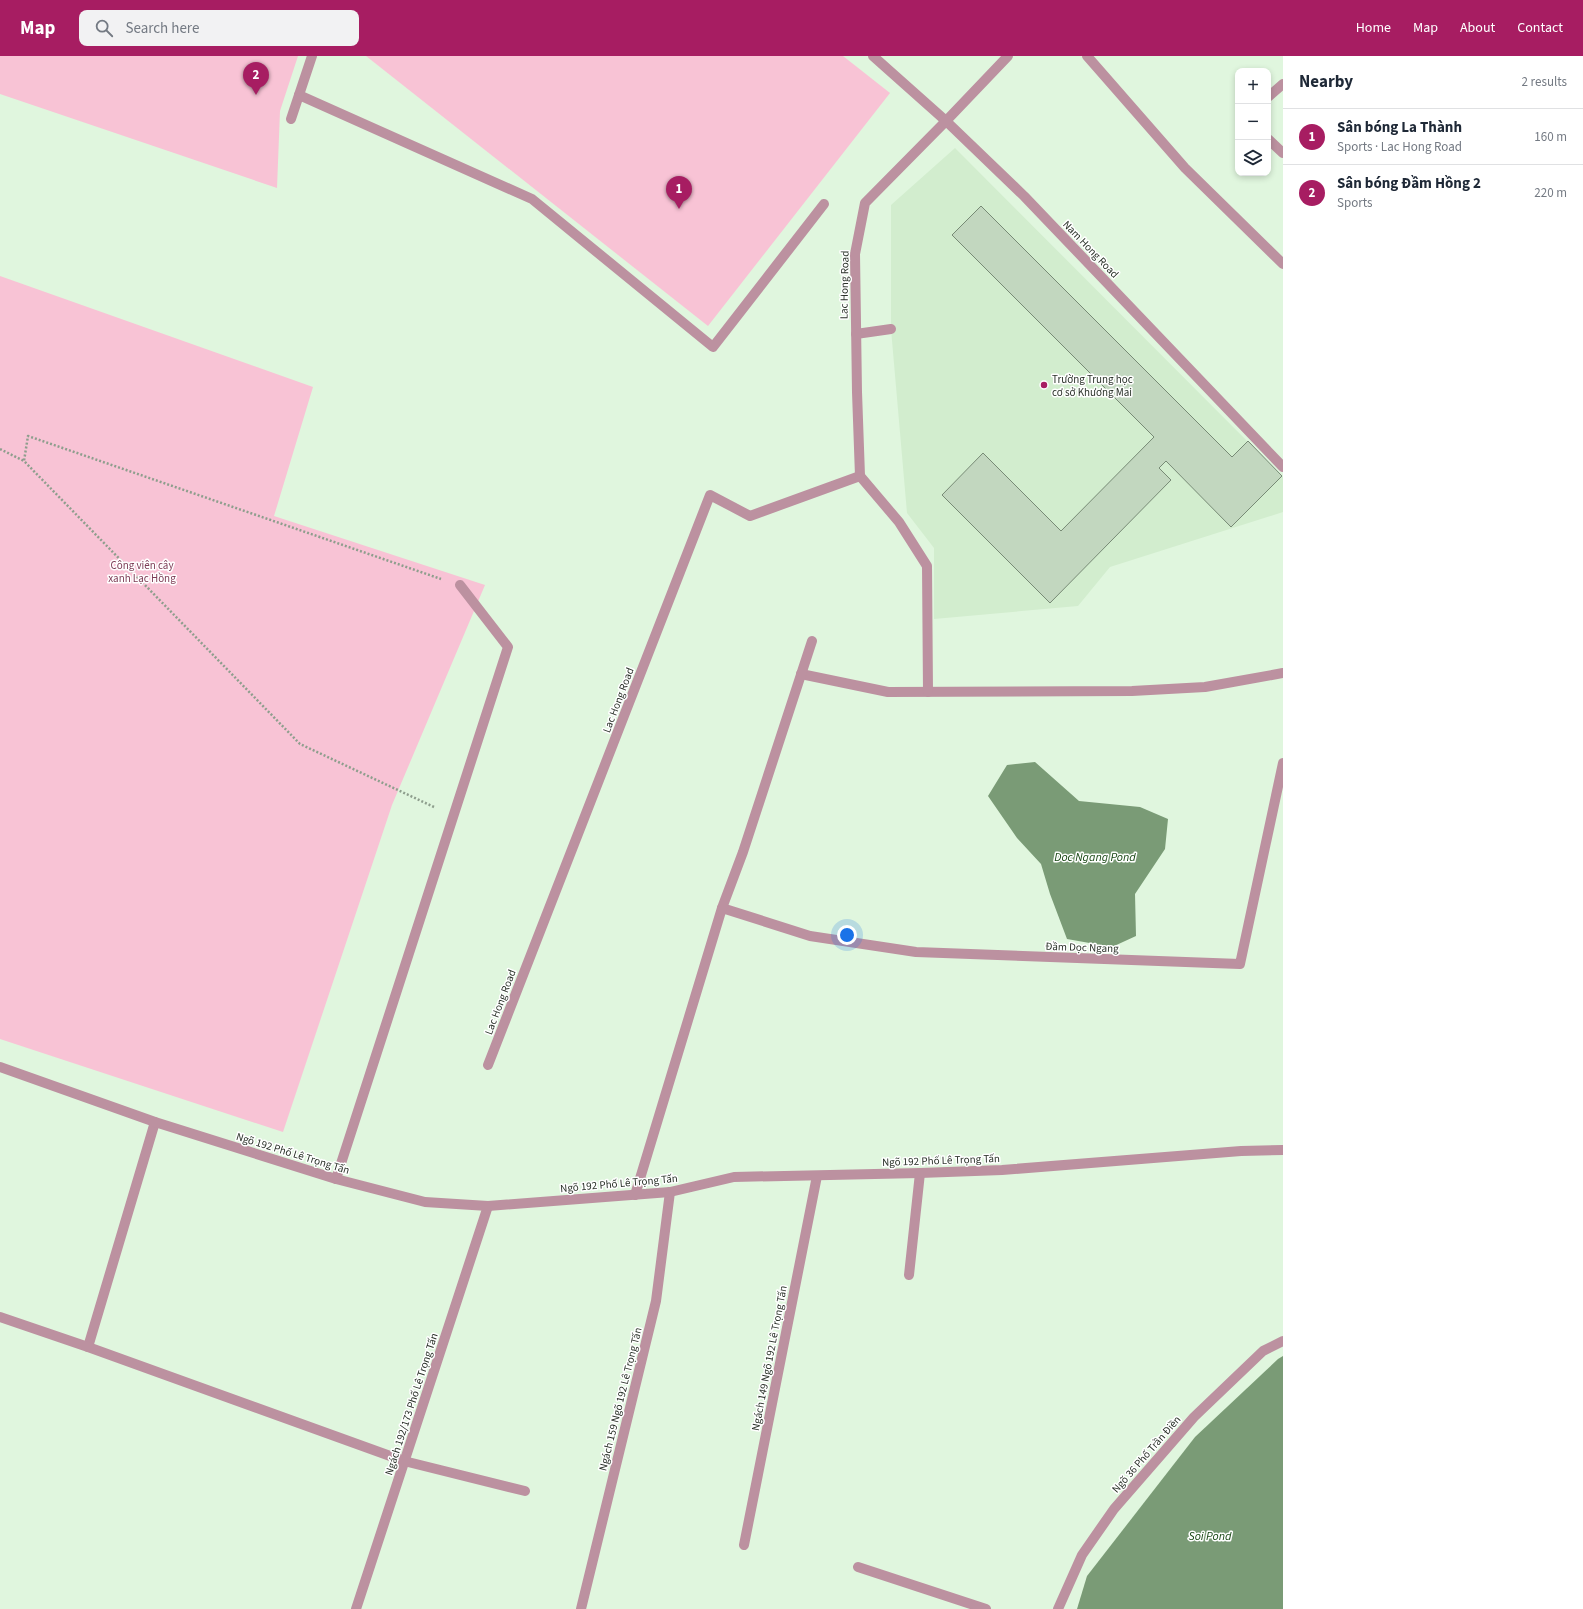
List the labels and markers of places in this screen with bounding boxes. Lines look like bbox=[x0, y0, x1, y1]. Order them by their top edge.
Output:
pin: 2 bbox=[243, 62, 269, 95]
pin: 1 bbox=[666, 176, 692, 209]
place label: Trường Trung học cơ sở Khương Mai bbox=[1052, 372, 1133, 400]
marker: Trường Trung học cơ sở Khương Mai bbox=[1039, 380, 1049, 390]

